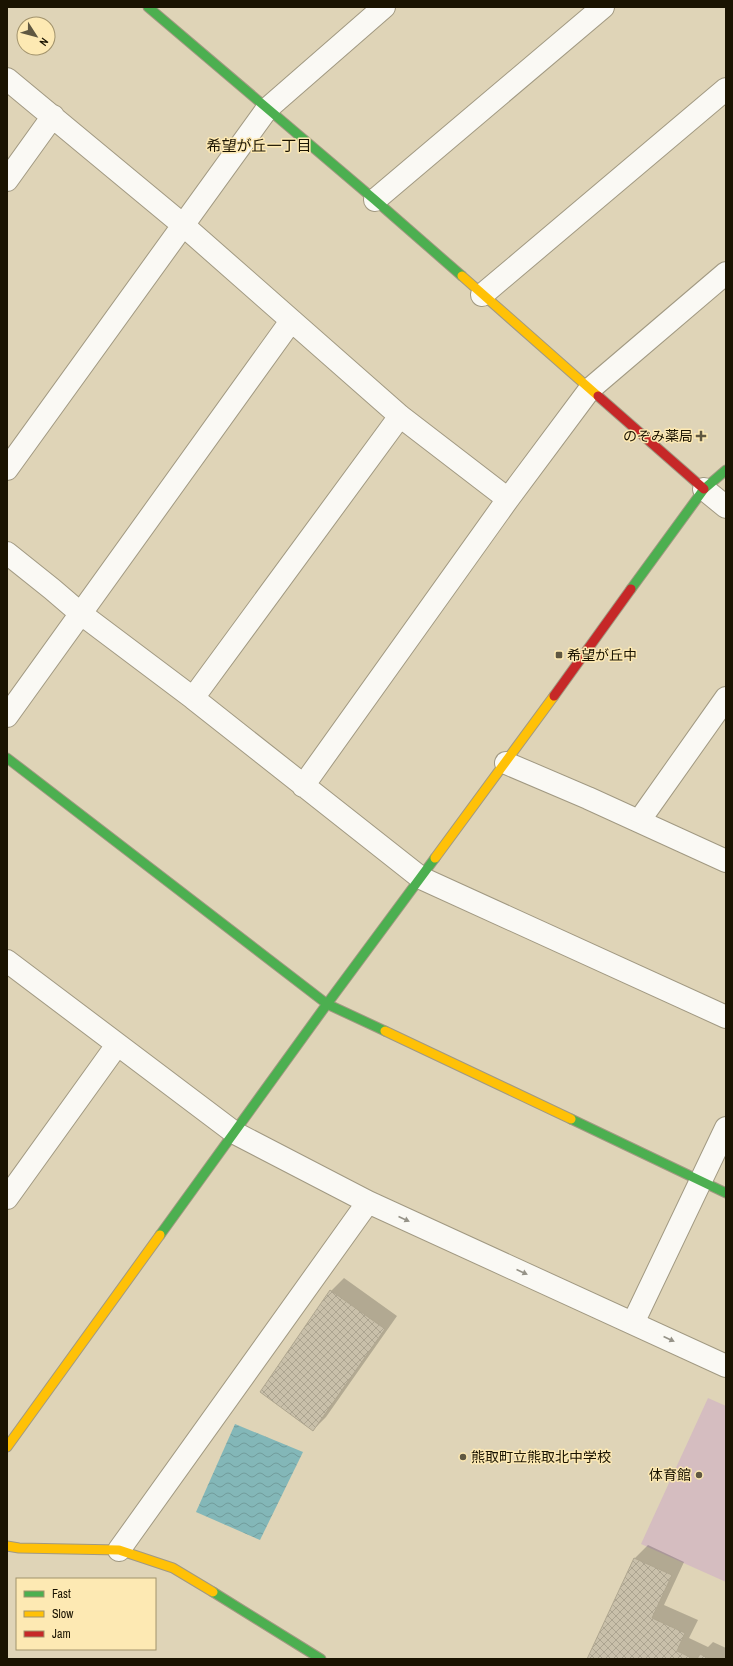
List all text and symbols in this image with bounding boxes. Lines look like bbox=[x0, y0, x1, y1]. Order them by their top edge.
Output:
north arrow bbox=[16, 16, 56, 56]
text: N bbox=[37, 35, 52, 49]
district label: 希望が丘一丁目 bbox=[206, 135, 312, 156]
place label: のぞみ薬局 bbox=[623, 427, 693, 445]
marker: のぞみ薬局 bbox=[696, 431, 706, 441]
place label: 希望が丘中 bbox=[567, 646, 637, 664]
marker: 希望が丘中 bbox=[554, 650, 564, 660]
one-way arrow bbox=[398, 1215, 410, 1222]
one-way arrow bbox=[517, 1269, 528, 1275]
one-way arrow bbox=[663, 1336, 674, 1342]
place label: 熊取町立熊取北中学校 bbox=[471, 1448, 611, 1466]
marker: 熊取町立熊取北中学校 bbox=[458, 1452, 468, 1462]
place label: 体育館 bbox=[649, 1466, 691, 1484]
marker: 体育館 bbox=[694, 1470, 704, 1480]
legend bbox=[16, 1578, 156, 1650]
text: Fast bbox=[52, 1586, 71, 1602]
text: Slow bbox=[52, 1606, 74, 1622]
text: Jam bbox=[52, 1626, 71, 1642]

